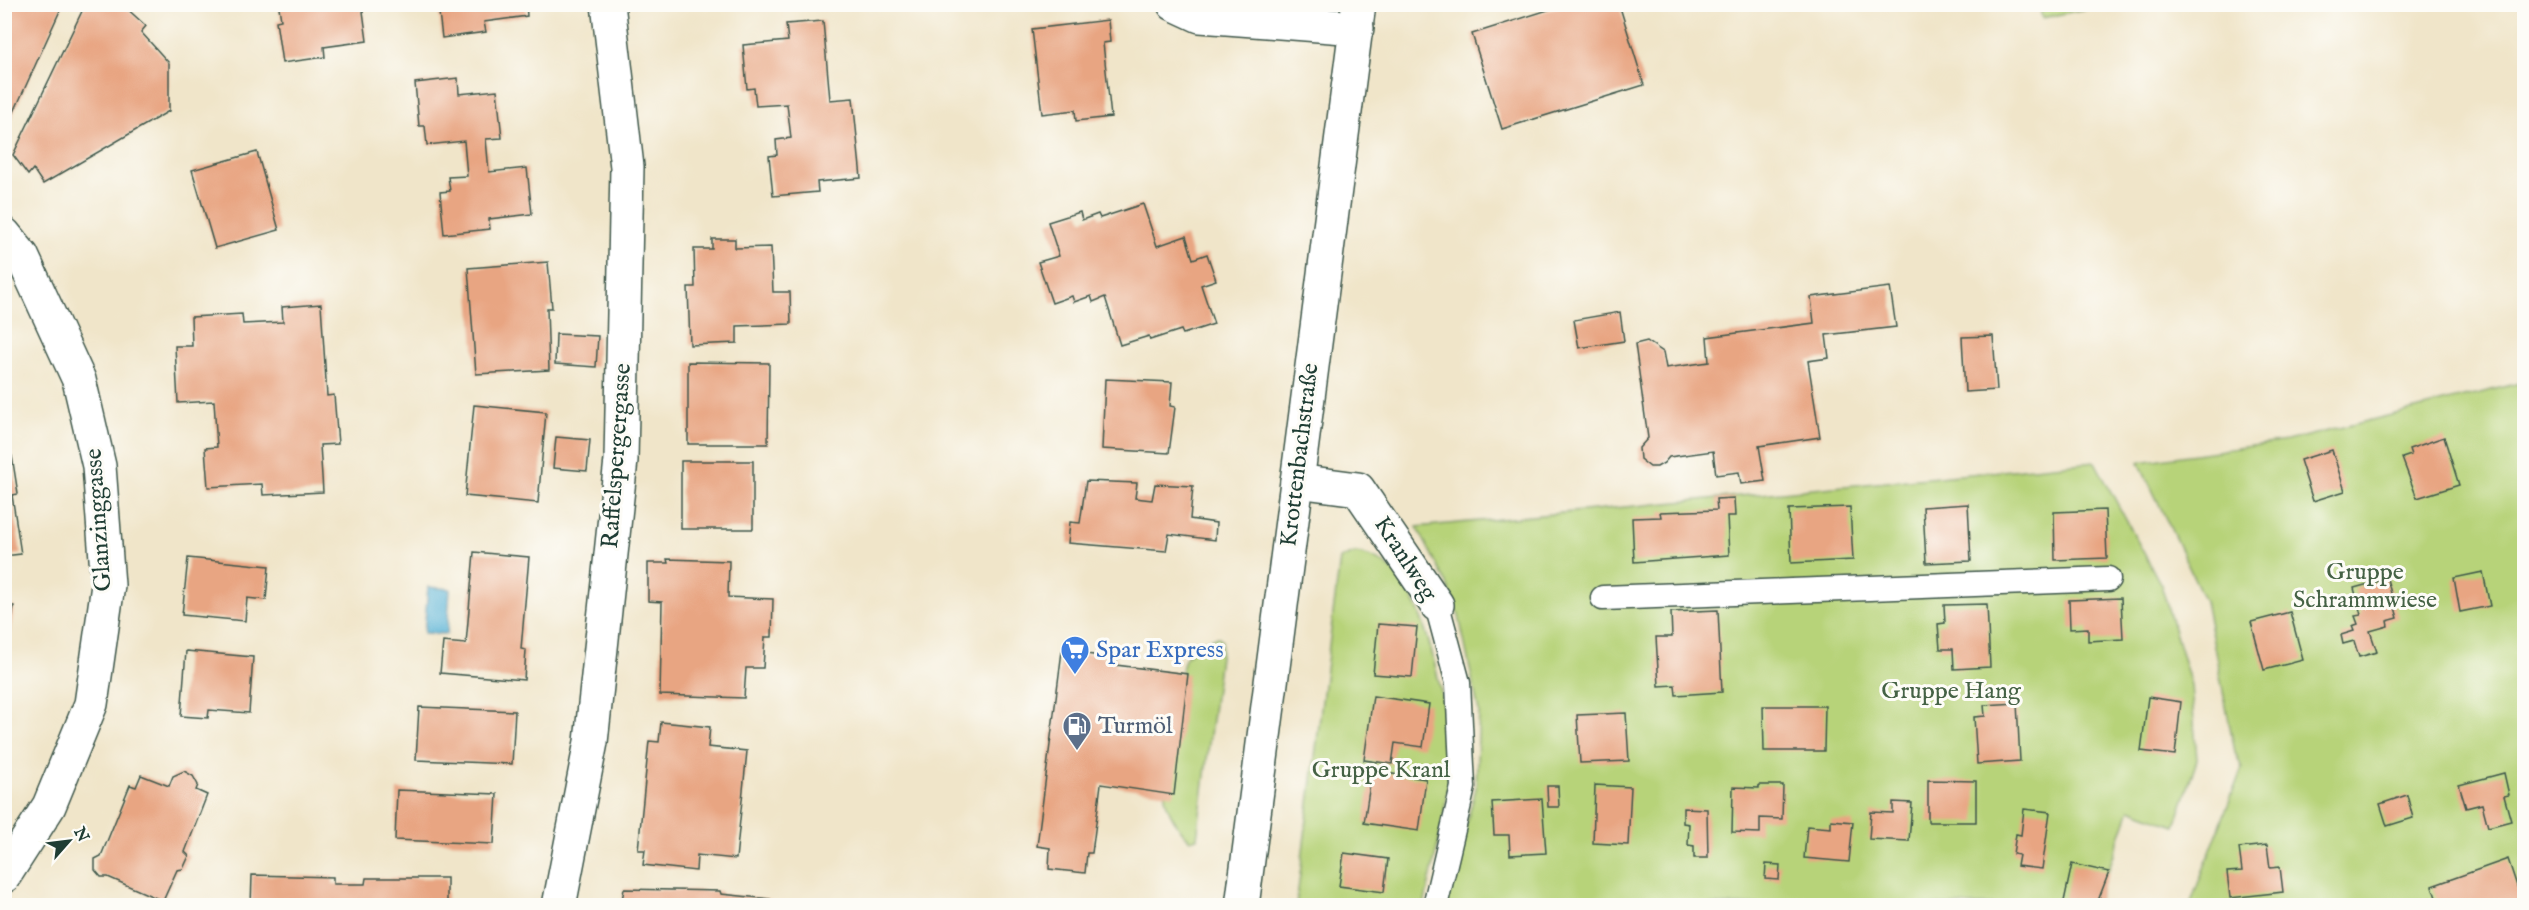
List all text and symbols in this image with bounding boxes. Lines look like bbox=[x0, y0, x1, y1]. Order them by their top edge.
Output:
street label: Krottenbachstraße bbox=[1273, 361, 1327, 549]
street label: Raffelspergergasse bbox=[595, 362, 639, 550]
street label: Glanzinggasse bbox=[79, 447, 119, 593]
street label: Kranlweg bbox=[1366, 511, 1444, 608]
park label: Gruppe Schrammwiese bbox=[2293, 557, 2437, 616]
supermarket icon: Spar Express bbox=[1059, 634, 1091, 676]
place label: Spar Express bbox=[1096, 635, 1224, 666]
park label: Gruppe Hang bbox=[1881, 676, 2022, 707]
fuel station icon: Turmöl bbox=[1061, 710, 1093, 752]
place label: Turmöl bbox=[1098, 711, 1173, 742]
park label: Gruppe Kranl bbox=[1312, 755, 1451, 786]
north arrow bbox=[39, 811, 99, 871]
text: N bbox=[68, 823, 93, 846]

